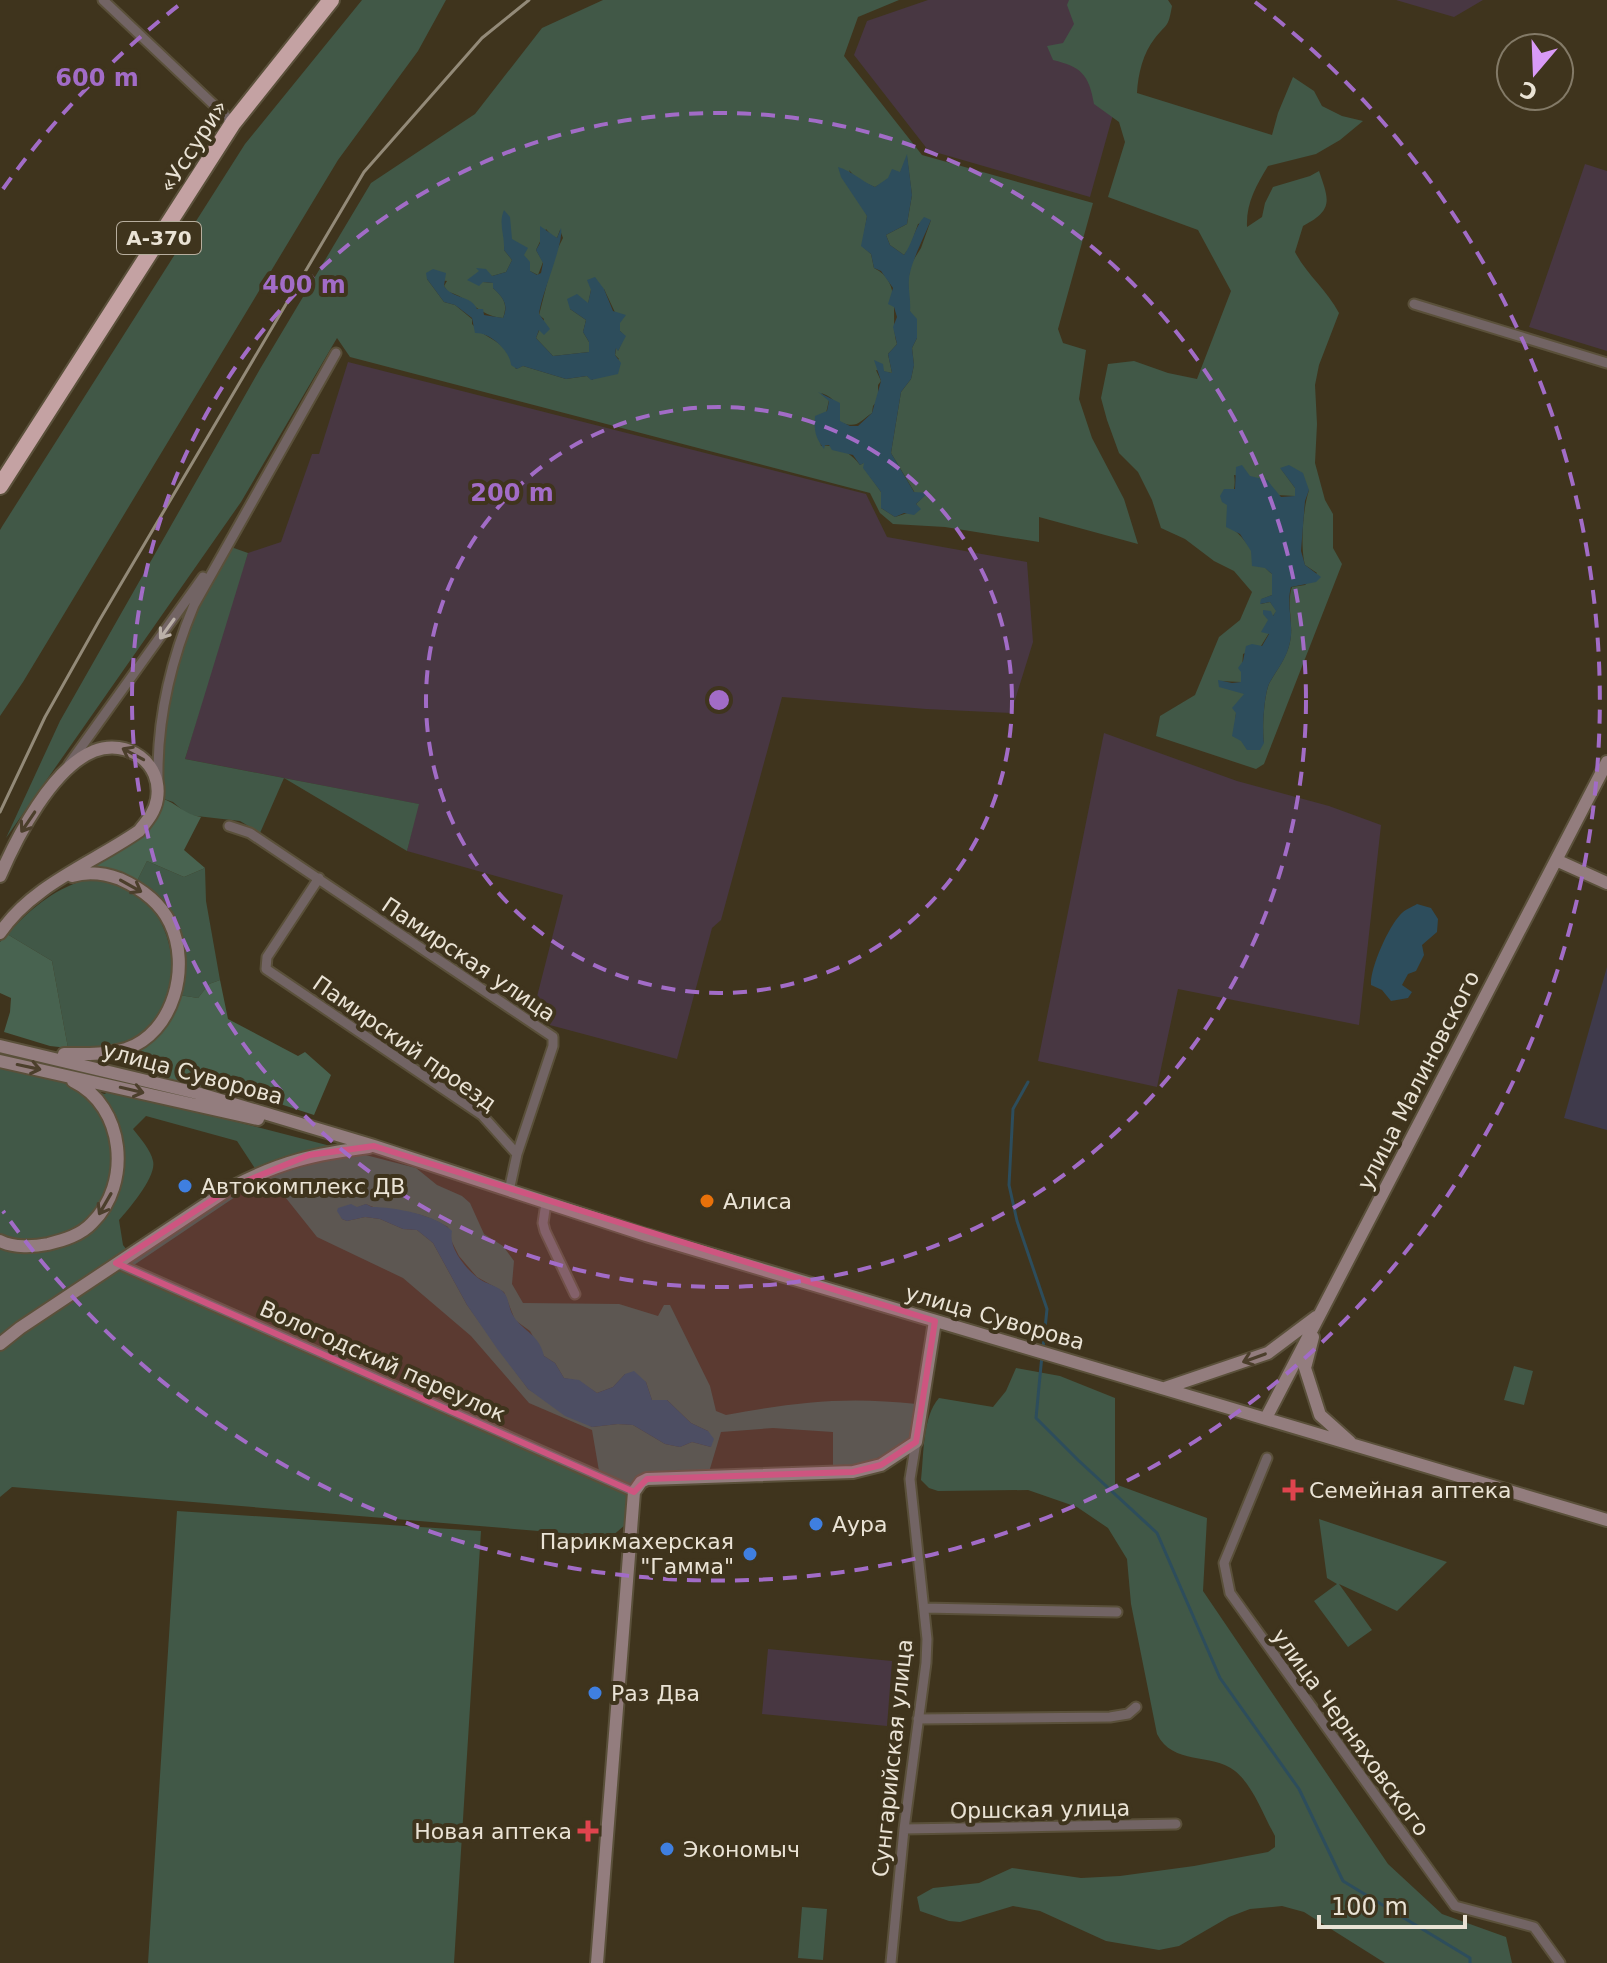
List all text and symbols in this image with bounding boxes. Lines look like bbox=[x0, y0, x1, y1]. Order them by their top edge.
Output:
north arrow bbox=[1495, 32, 1575, 112]
text: 600 m bbox=[55, 64, 139, 92]
text: С bbox=[1517, 76, 1540, 105]
street label: «Уссури» bbox=[154, 95, 233, 197]
road number: А-370 bbox=[117, 222, 201, 254]
text: 400 m bbox=[262, 271, 346, 299]
text: 200 m bbox=[470, 479, 554, 507]
one-way arrow bbox=[159, 617, 175, 639]
centre of rings bbox=[705, 686, 733, 714]
one-way arrow bbox=[122, 746, 145, 762]
one-way arrow bbox=[20, 811, 36, 833]
one-way arrow bbox=[119, 878, 142, 894]
street label: Памирская улица bbox=[377, 892, 560, 1027]
street label: улица Малиновского bbox=[1352, 967, 1485, 1194]
street label: Памирский проезд bbox=[308, 971, 501, 1116]
street label: улица Суворова bbox=[100, 1037, 286, 1110]
one-way arrow bbox=[15, 1060, 41, 1075]
one-way arrow bbox=[119, 1083, 145, 1098]
place label: Автокомплекс ДВ bbox=[201, 1174, 405, 1199]
marker: Автокомплекс ДВ bbox=[176, 1177, 194, 1195]
place label: Алиса bbox=[723, 1189, 792, 1214]
one-way arrow bbox=[97, 1192, 113, 1215]
marker: Алиса bbox=[698, 1192, 716, 1210]
street label: улица Суворова bbox=[902, 1280, 1087, 1355]
street label: Вологодский переулок bbox=[256, 1296, 510, 1427]
one-way arrow bbox=[1242, 1352, 1267, 1367]
place label: Семейная аптека bbox=[1309, 1478, 1511, 1503]
marker: Семейная аптека bbox=[1284, 1481, 1302, 1499]
place label: Аура bbox=[832, 1512, 888, 1537]
marker: Аура bbox=[807, 1515, 825, 1533]
place label: Парикмахерская "Гамма" bbox=[540, 1529, 734, 1579]
marker: Парикмахерская "Гамма" bbox=[741, 1545, 759, 1563]
street label: улица Черняховского bbox=[1267, 1624, 1434, 1841]
street label: Сунгарийская улица bbox=[868, 1638, 917, 1878]
place label: Раз Два bbox=[611, 1681, 700, 1706]
marker: Раз Два bbox=[586, 1684, 604, 1702]
street label: Оршская улица bbox=[950, 1795, 1130, 1824]
place label: Новая аптека bbox=[414, 1819, 572, 1844]
marker: Новая аптека bbox=[579, 1822, 597, 1840]
place label: Экономыч bbox=[683, 1837, 800, 1862]
marker: Экономыч bbox=[658, 1840, 676, 1858]
scale bar bbox=[1319, 1879, 1465, 1929]
text: 100 m bbox=[1331, 1893, 1408, 1921]

